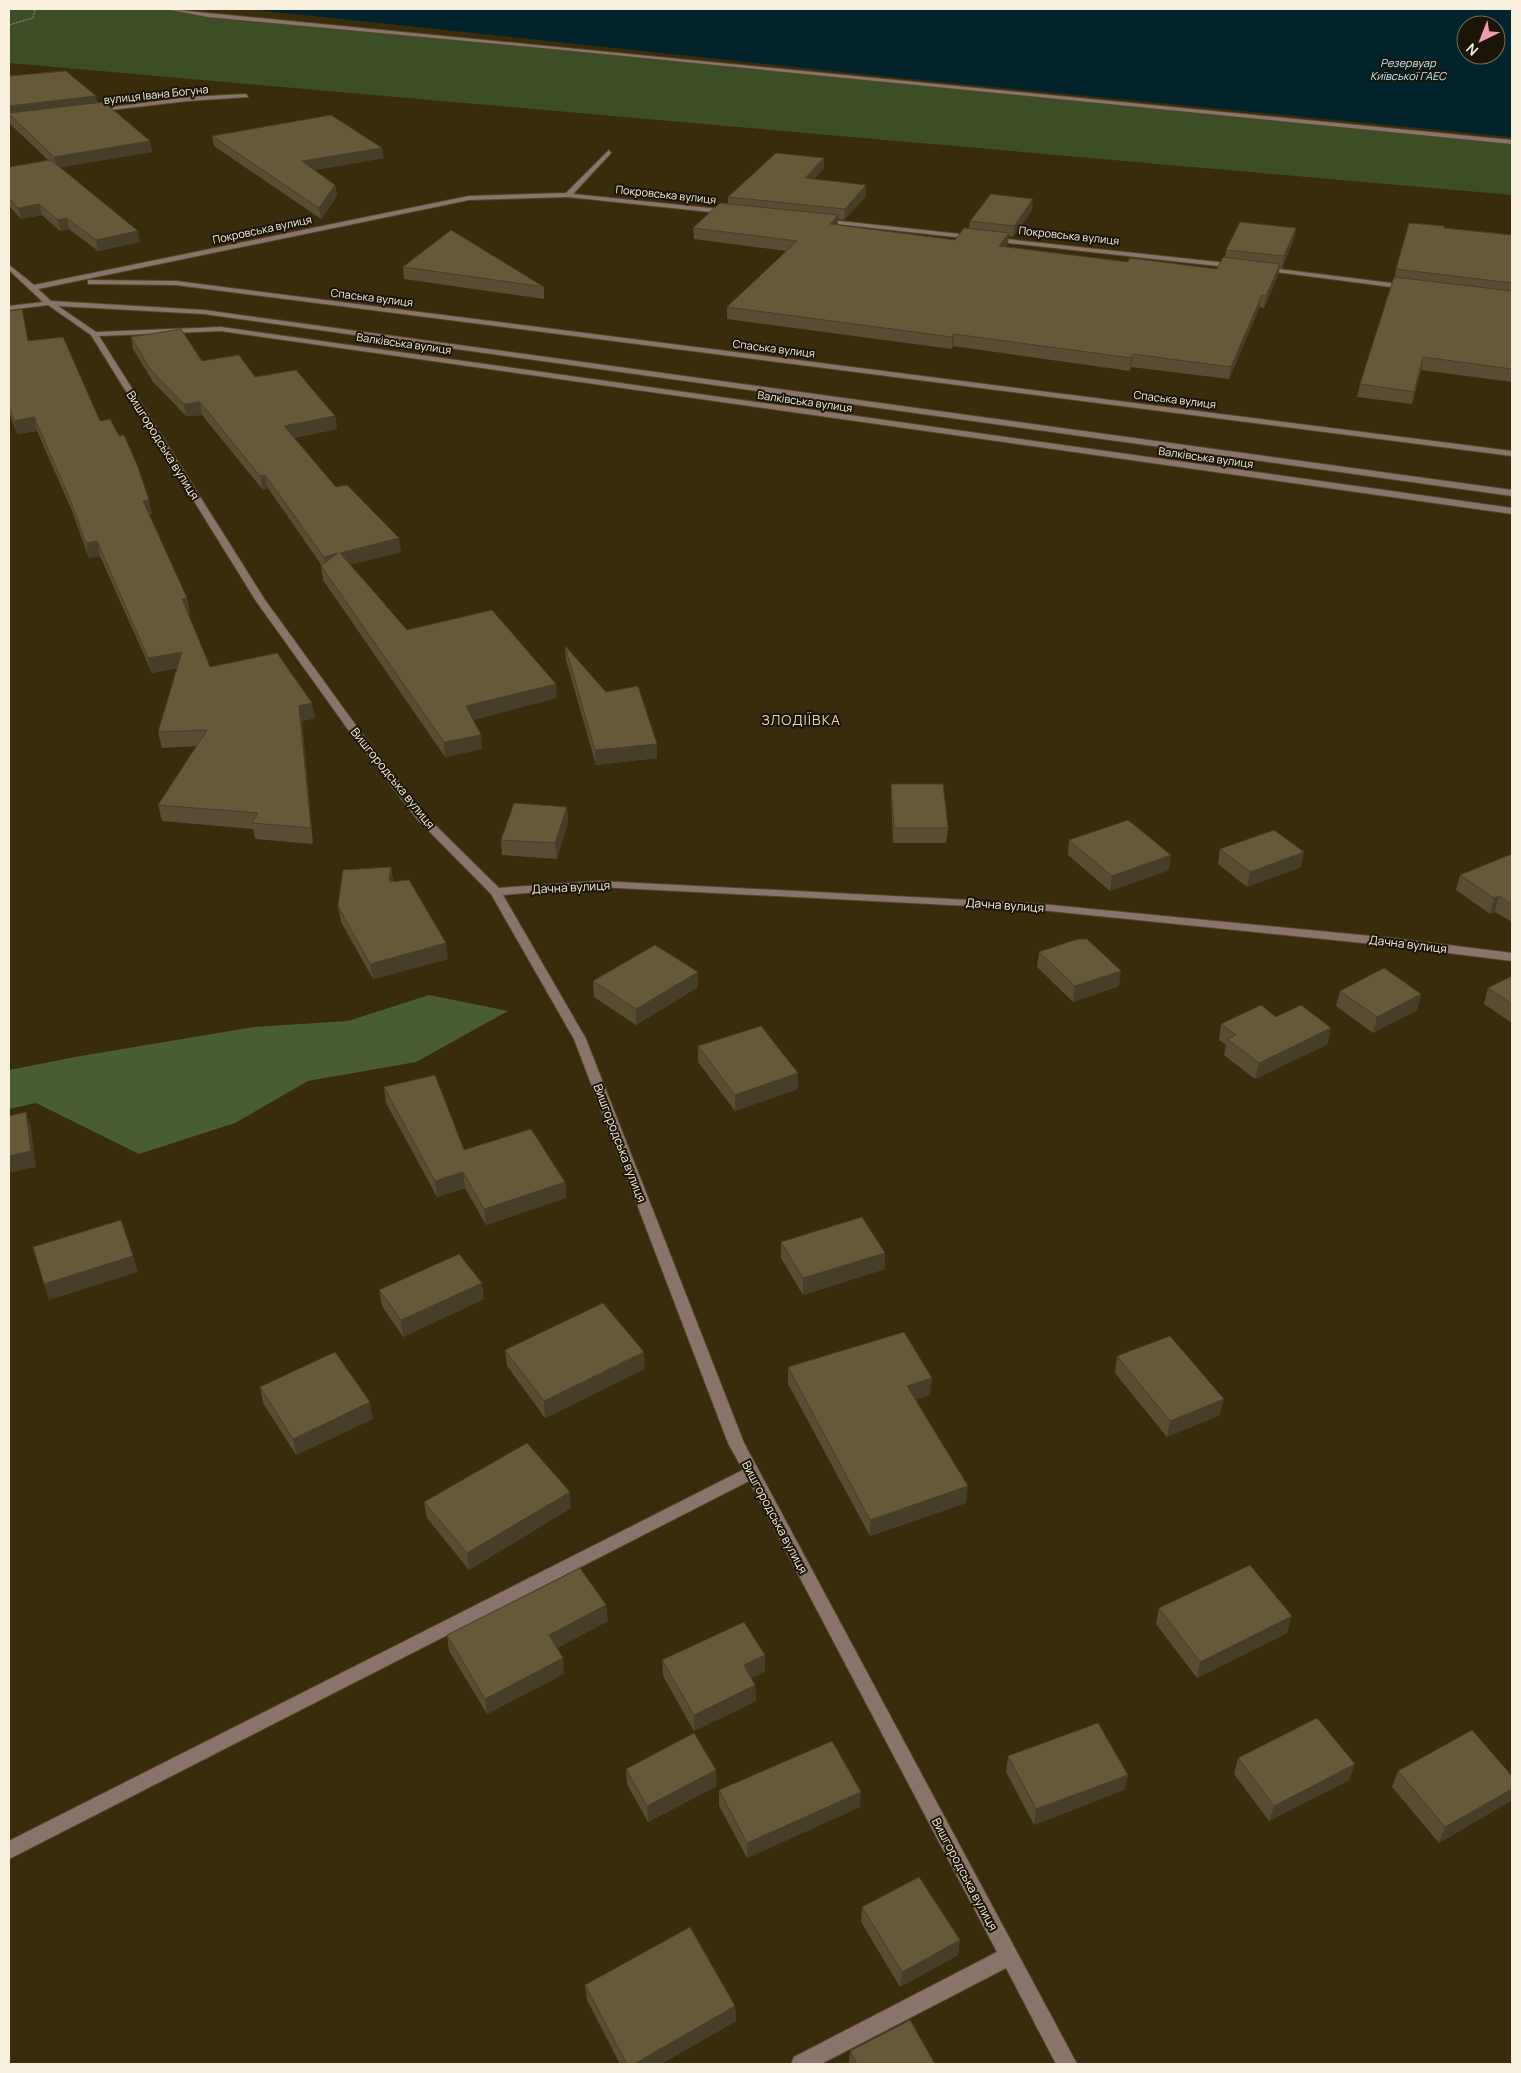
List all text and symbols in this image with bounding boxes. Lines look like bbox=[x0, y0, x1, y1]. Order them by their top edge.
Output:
north arrow bbox=[1456, 15, 1506, 65]
text: N bbox=[1462, 39, 1482, 60]
water label: Резервуар Київської ГАЕС bbox=[1370, 55, 1447, 83]
street label: вулиця Івана Богуна bbox=[103, 81, 209, 107]
street label: Покровська вулиця bbox=[615, 181, 717, 207]
street label: Покровська вулиця bbox=[211, 211, 313, 247]
street label: Покровська вулиця bbox=[1018, 222, 1120, 248]
street label: Спаська вулиця bbox=[330, 285, 414, 309]
street label: Валківська вулиця bbox=[356, 329, 452, 357]
street label: Спаська вулиця bbox=[732, 336, 816, 360]
street label: Вишгородська вулиця bbox=[123, 387, 203, 503]
street label: Валківська вулиця bbox=[757, 387, 853, 415]
street label: Спаська вулиця bbox=[1133, 387, 1217, 411]
street label: Валківська вулиця bbox=[1158, 443, 1254, 471]
district label: ЗЛОДІЇВКА bbox=[761, 710, 841, 729]
street label: Вишгородська вулиця bbox=[347, 724, 439, 832]
street label: Дачна вулиця bbox=[531, 876, 611, 898]
street label: Дачна вулиця bbox=[965, 894, 1045, 916]
street label: Дачна вулиця bbox=[1368, 931, 1448, 957]
street label: Вишгородська вулиця bbox=[590, 1081, 650, 1205]
street label: Вишгородська вулиця bbox=[738, 1458, 812, 1576]
street label: Вишгородська вулиця bbox=[928, 1815, 1002, 1933]

